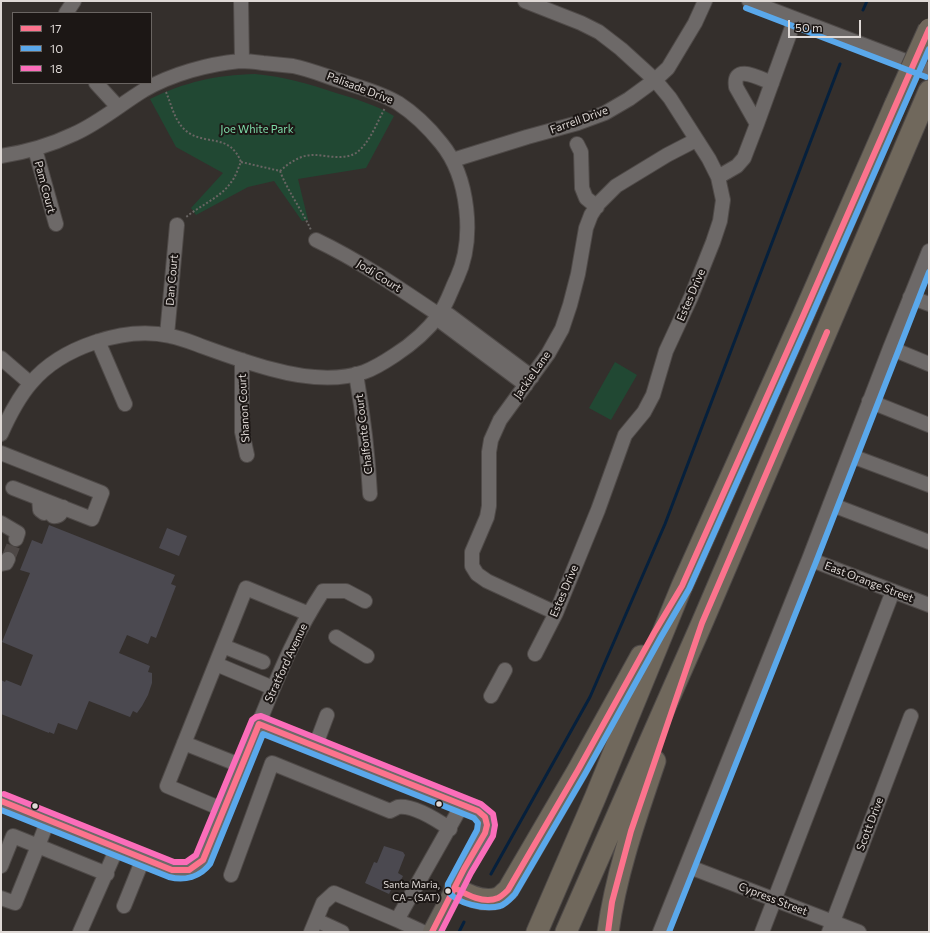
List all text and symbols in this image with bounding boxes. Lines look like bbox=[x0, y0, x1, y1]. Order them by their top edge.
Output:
legend bbox=[12, 12, 152, 84]
scale bar bbox=[790, 12, 863, 38]
text: 50 m bbox=[795, 20, 823, 34]
text: 17 bbox=[50, 21, 61, 35]
text: 10 bbox=[50, 41, 63, 55]
text: 18 bbox=[50, 61, 62, 75]
street label: Palisade Drive bbox=[325, 69, 395, 107]
street label: Farrell Drive bbox=[548, 103, 610, 137]
park label: Joe White Park bbox=[220, 122, 294, 136]
street label: Pam Court bbox=[32, 159, 58, 215]
street label: Dan Court bbox=[163, 254, 181, 306]
street label: Jodi Court bbox=[354, 257, 404, 295]
street label: Estes Drive bbox=[674, 267, 708, 323]
street label: Jackie Lane bbox=[511, 349, 553, 401]
street label: Shanon Court bbox=[236, 373, 252, 443]
street label: Chalfonte Court bbox=[353, 393, 375, 475]
street label: East Orange Street bbox=[823, 559, 915, 605]
street label: Estes Drive bbox=[547, 563, 581, 619]
street label: Stratford Avenue bbox=[262, 622, 310, 704]
street label: Scott Drive bbox=[854, 795, 886, 853]
unlabelled marker bbox=[434, 799, 444, 809]
unlabelled marker bbox=[30, 801, 40, 811]
place label: Santa Maria, CA - (SAT) bbox=[383, 879, 440, 902]
street label: Cypress Street bbox=[737, 880, 809, 918]
marker: Santa Maria, CA - (SAT) bbox=[443, 886, 453, 896]

